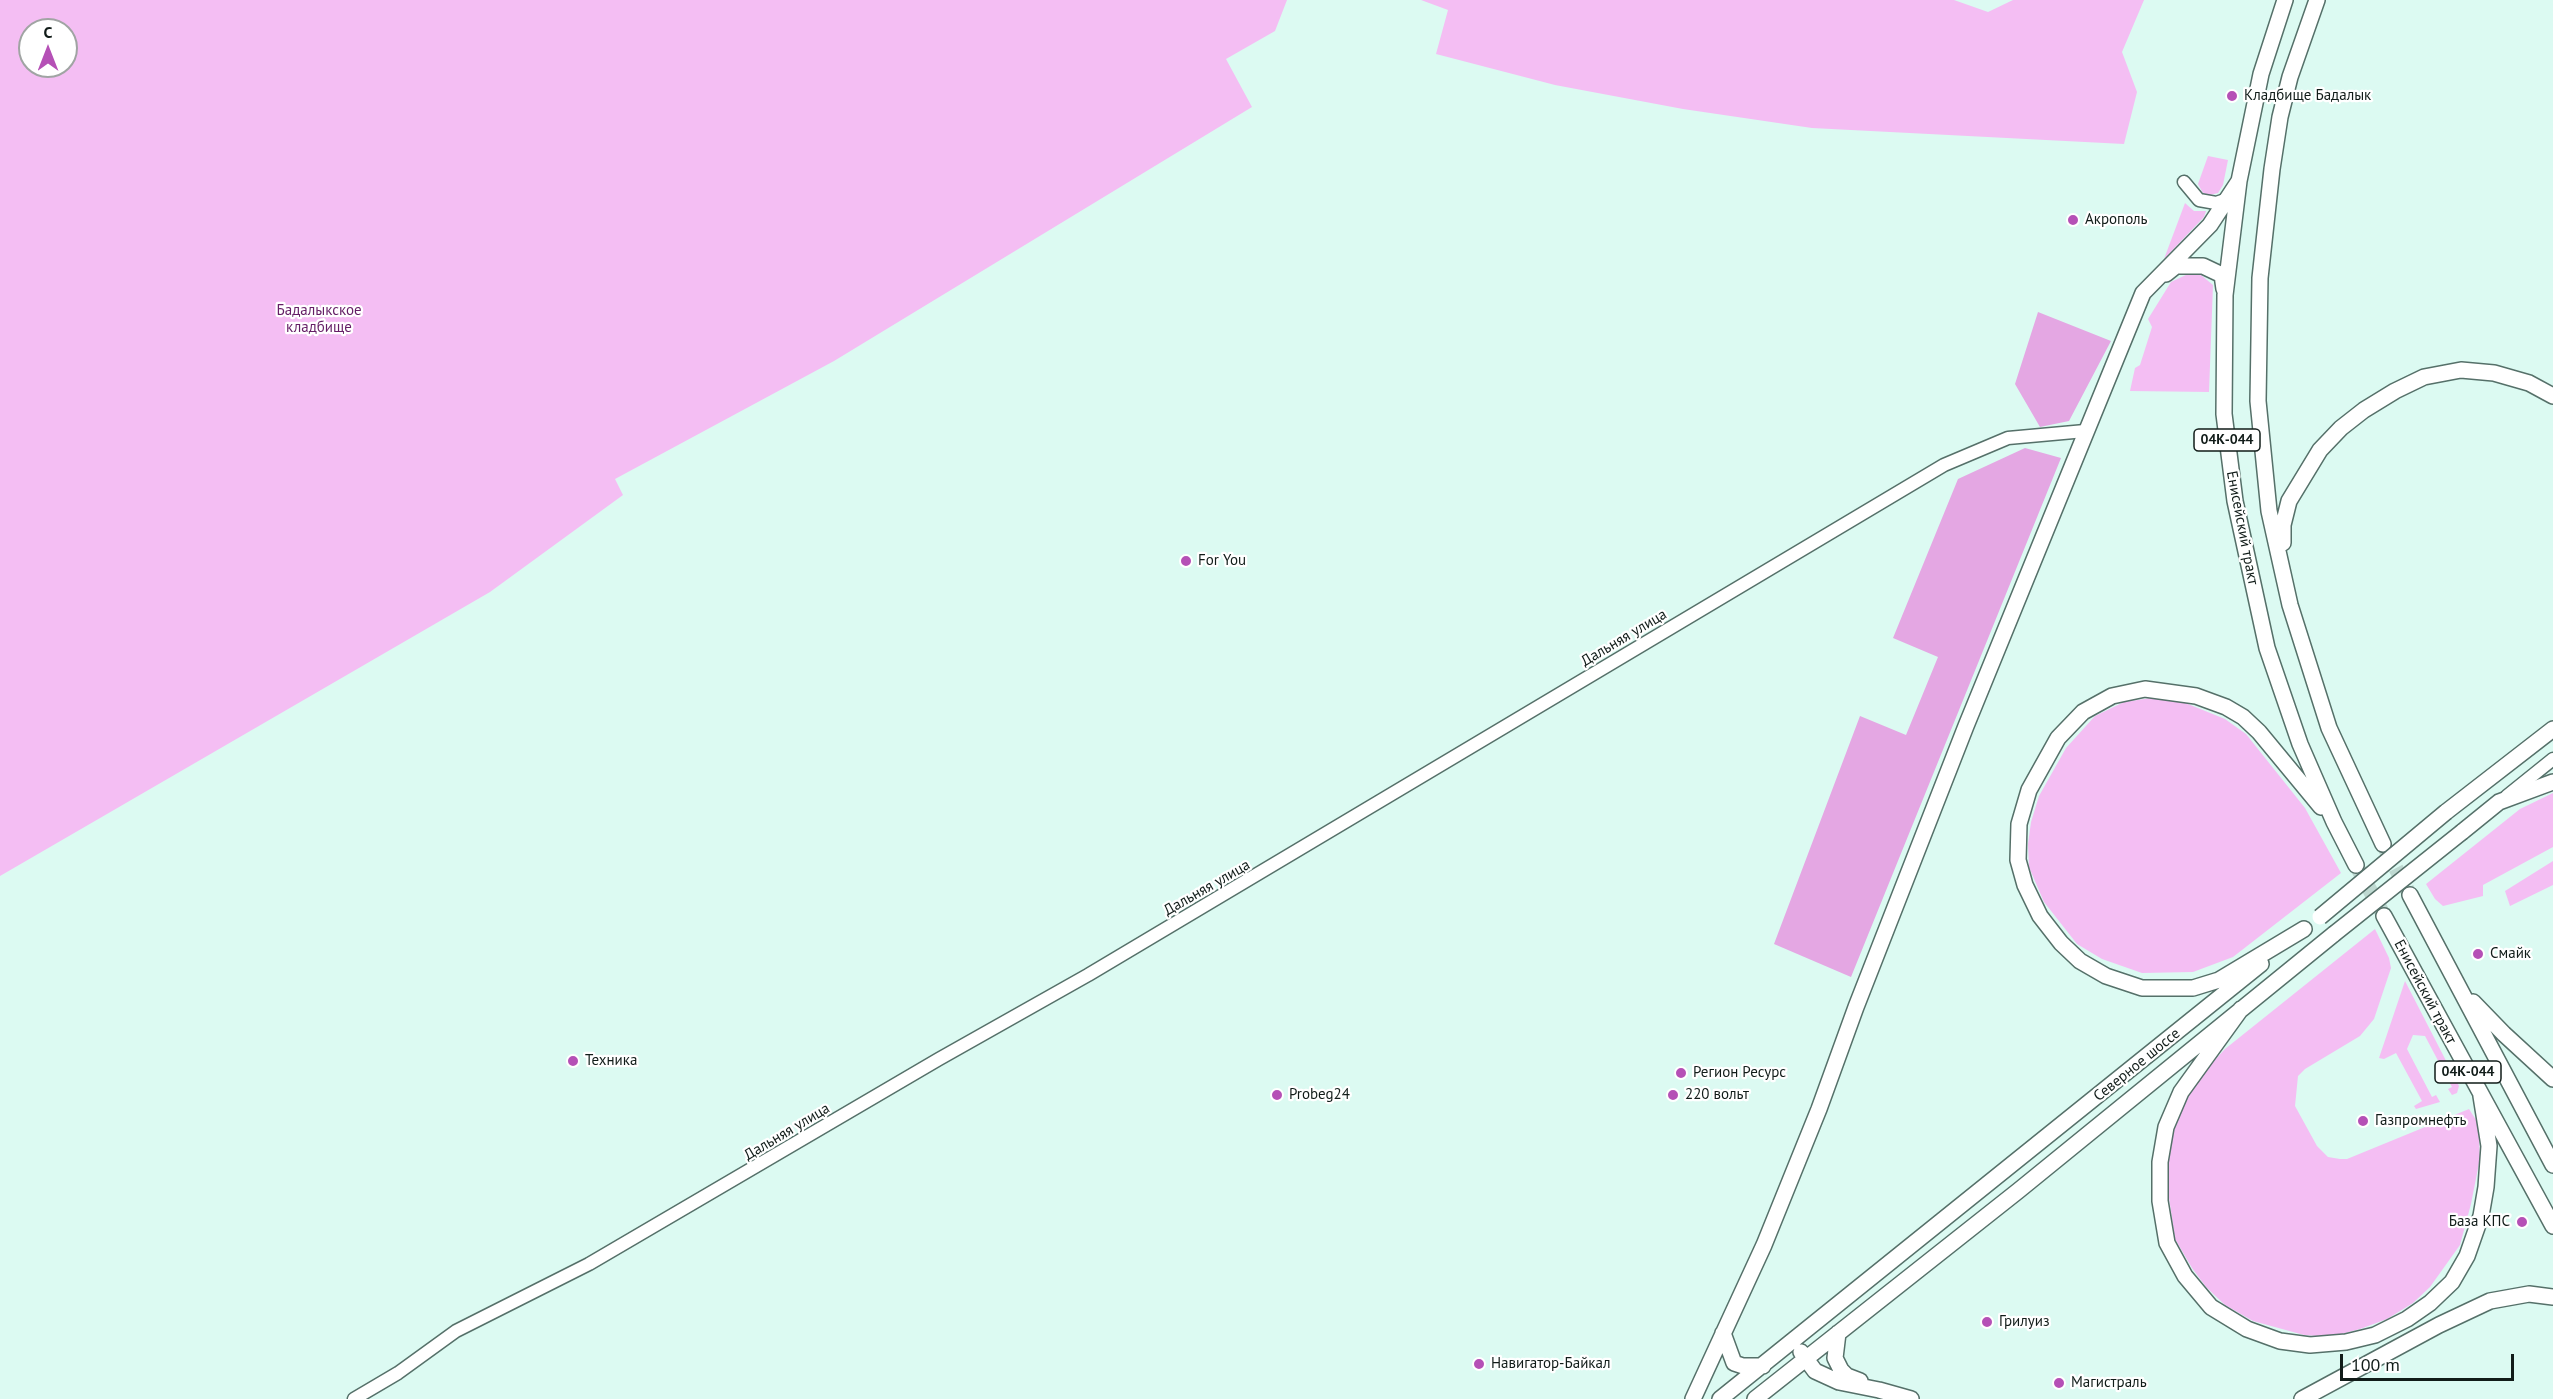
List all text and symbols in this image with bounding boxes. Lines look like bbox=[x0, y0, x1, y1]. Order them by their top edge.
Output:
north arrow bbox=[18, 18, 78, 78]
text: С bbox=[44, 22, 52, 42]
place label: Кладбище Бадалык bbox=[2244, 87, 2371, 105]
marker: Кладбище Бадалык bbox=[2225, 89, 2239, 103]
place label: Акрополь bbox=[2085, 211, 2148, 229]
marker: Акрополь bbox=[2066, 213, 2080, 227]
park label: Бадалыкское кладбище bbox=[276, 302, 362, 337]
road number: 04К-044 bbox=[2194, 429, 2260, 451]
street label: Енисейский тракт bbox=[2222, 470, 2262, 586]
place label: For You bbox=[1198, 552, 1246, 570]
marker: For You bbox=[1179, 554, 1193, 568]
street label: Дальняя улица bbox=[1578, 605, 1670, 671]
street label: Дальняя улица bbox=[1161, 856, 1253, 920]
street label: Енисейский тракт bbox=[2390, 937, 2460, 1047]
place label: Смайк bbox=[2490, 945, 2531, 963]
marker: Смайк bbox=[2471, 947, 2485, 961]
street label: Северное шоссе bbox=[2090, 1025, 2184, 1105]
place label: Техника bbox=[585, 1052, 637, 1070]
marker: Техника bbox=[566, 1054, 580, 1068]
road number: 04К-044 bbox=[2435, 1061, 2501, 1083]
place label: Регион Ресурс bbox=[1693, 1064, 1786, 1082]
marker: Регион Ресурс bbox=[1674, 1066, 1688, 1080]
place label: Probeg24 bbox=[1289, 1086, 1350, 1104]
place label: 220 вольт bbox=[1685, 1086, 1749, 1104]
marker: Probeg24 bbox=[1270, 1088, 1284, 1102]
marker: 220 вольт bbox=[1666, 1088, 1680, 1102]
street label: Дальняя улица bbox=[741, 1099, 833, 1165]
place label: Газпромнефть bbox=[2375, 1112, 2466, 1130]
marker: Газпромнефть bbox=[2356, 1114, 2370, 1128]
place label: База КПС bbox=[2449, 1213, 2510, 1231]
marker: База КПС bbox=[2515, 1215, 2529, 1229]
place label: Грилуиз bbox=[1999, 1313, 2050, 1331]
marker: Грилуиз bbox=[1980, 1315, 1994, 1329]
scale bar bbox=[2343, 1342, 2517, 1380]
text: 100 m bbox=[2351, 1353, 2400, 1376]
place label: Навигатор-Байкал bbox=[1491, 1355, 1610, 1373]
marker: Навигатор-Байкал bbox=[1472, 1357, 1486, 1371]
place label: Магистраль bbox=[2071, 1374, 2147, 1392]
marker: Магистраль bbox=[2052, 1376, 2066, 1390]

